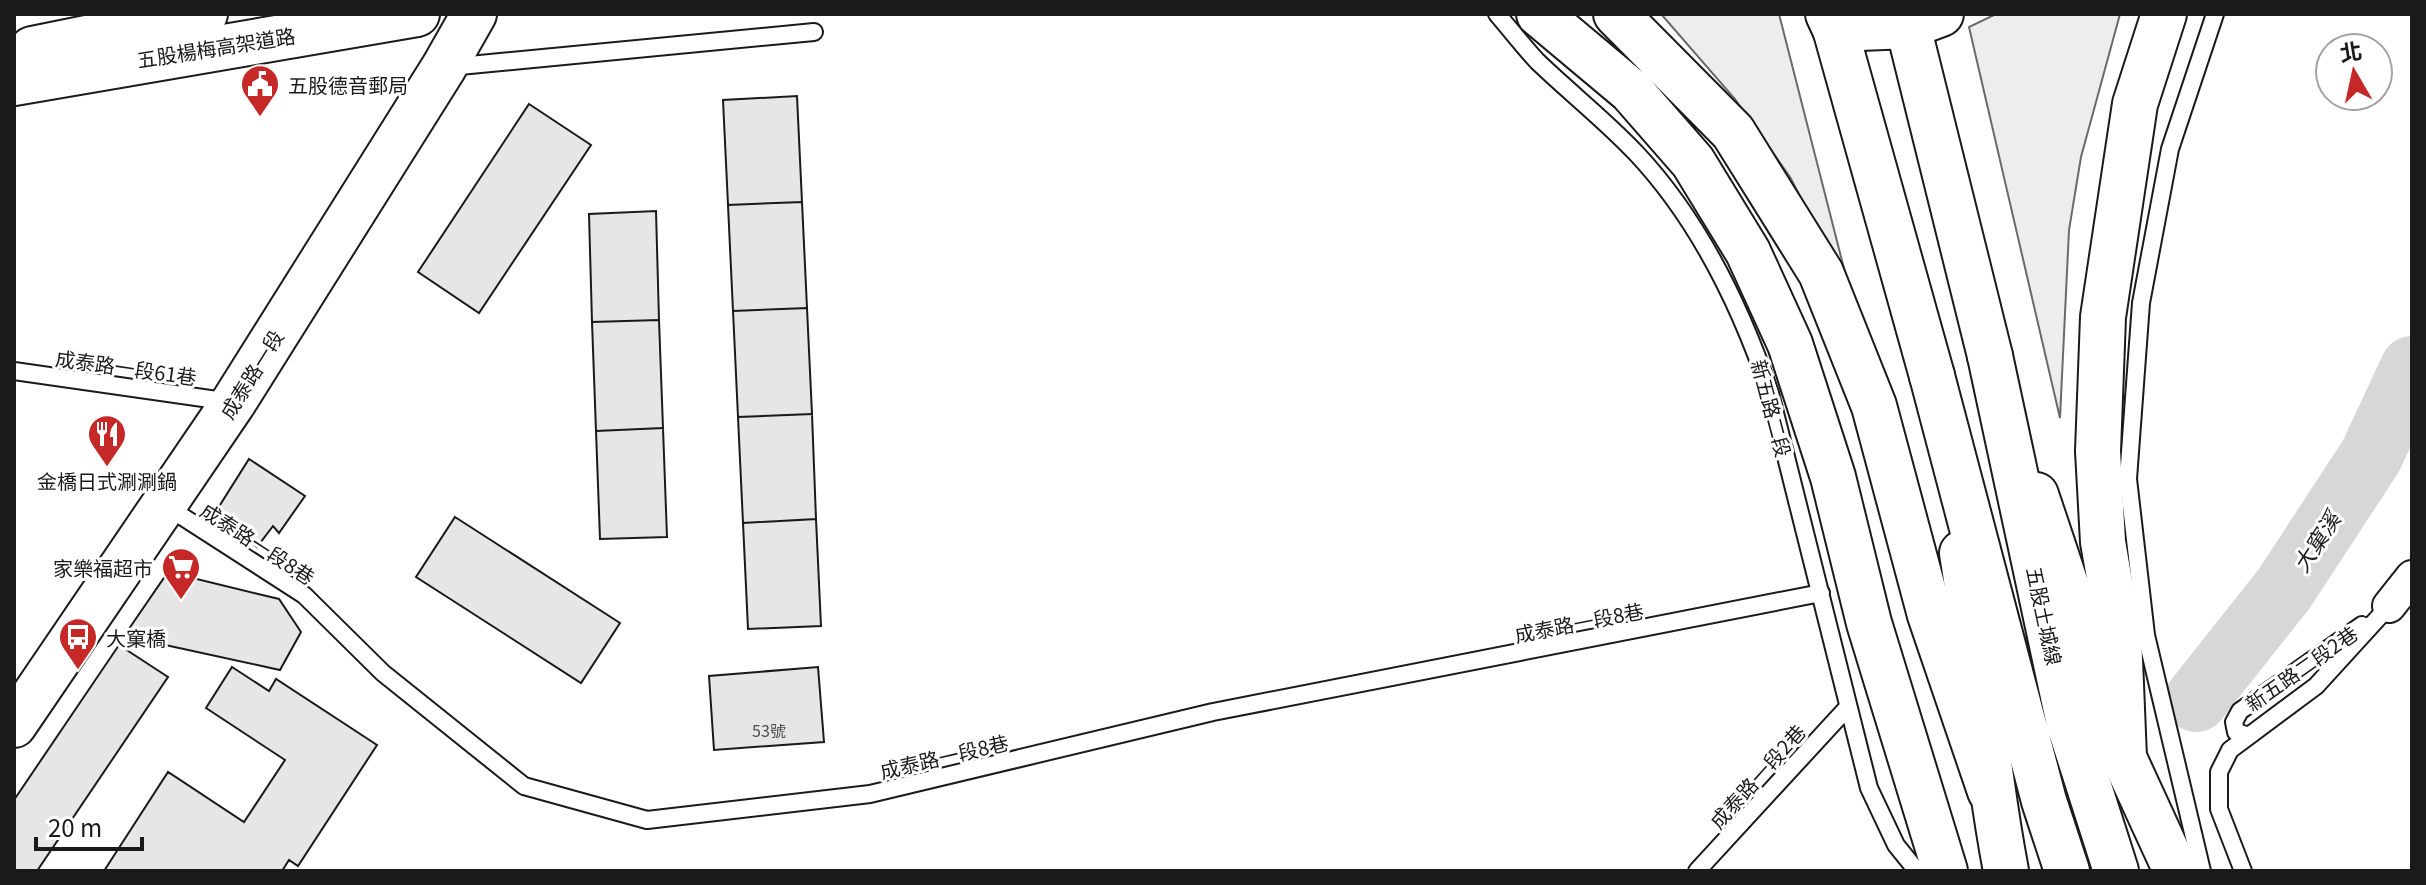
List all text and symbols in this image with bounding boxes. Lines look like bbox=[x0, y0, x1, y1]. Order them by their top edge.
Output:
street label: 五股楊梅高架道路 bbox=[135, 20, 297, 74]
north arrow bbox=[2314, 32, 2394, 112]
text: 北 bbox=[2337, 33, 2364, 68]
public building icon: 五股德音郵局 bbox=[239, 63, 281, 118]
place label: 五股德音郵局 bbox=[288, 70, 408, 99]
street label: 成泰路一段 bbox=[212, 324, 290, 424]
street label: 成泰路一段61巷 bbox=[54, 343, 198, 391]
street label: 新五路二段 bbox=[1745, 356, 1799, 460]
restaurant icon: 金橋日式涮涮鍋 bbox=[86, 413, 128, 468]
place label: 金橋日式涮涮鍋 bbox=[37, 466, 177, 495]
street label: 成泰路一段8巷 bbox=[195, 495, 321, 591]
water label: 大窠溪 bbox=[2284, 502, 2348, 577]
supermarket icon: 家樂福超市 bbox=[160, 546, 202, 601]
place label: 家樂福超市 bbox=[53, 553, 153, 582]
street label: 五股土城線 bbox=[2020, 564, 2070, 668]
street label: 成泰路一段8巷 bbox=[1512, 595, 1646, 649]
bus stop icon: 大窠橋 bbox=[57, 616, 99, 671]
street label: 新五路二段2巷 bbox=[2239, 619, 2363, 717]
place label: 大窠橋 bbox=[106, 623, 166, 652]
house number: 53號 bbox=[752, 718, 786, 742]
street label: 成泰路一段2巷 bbox=[1702, 718, 1812, 834]
street label: 成泰路一段8巷 bbox=[877, 727, 1011, 785]
scale bar bbox=[36, 801, 142, 851]
text: 20 m bbox=[48, 809, 102, 844]

